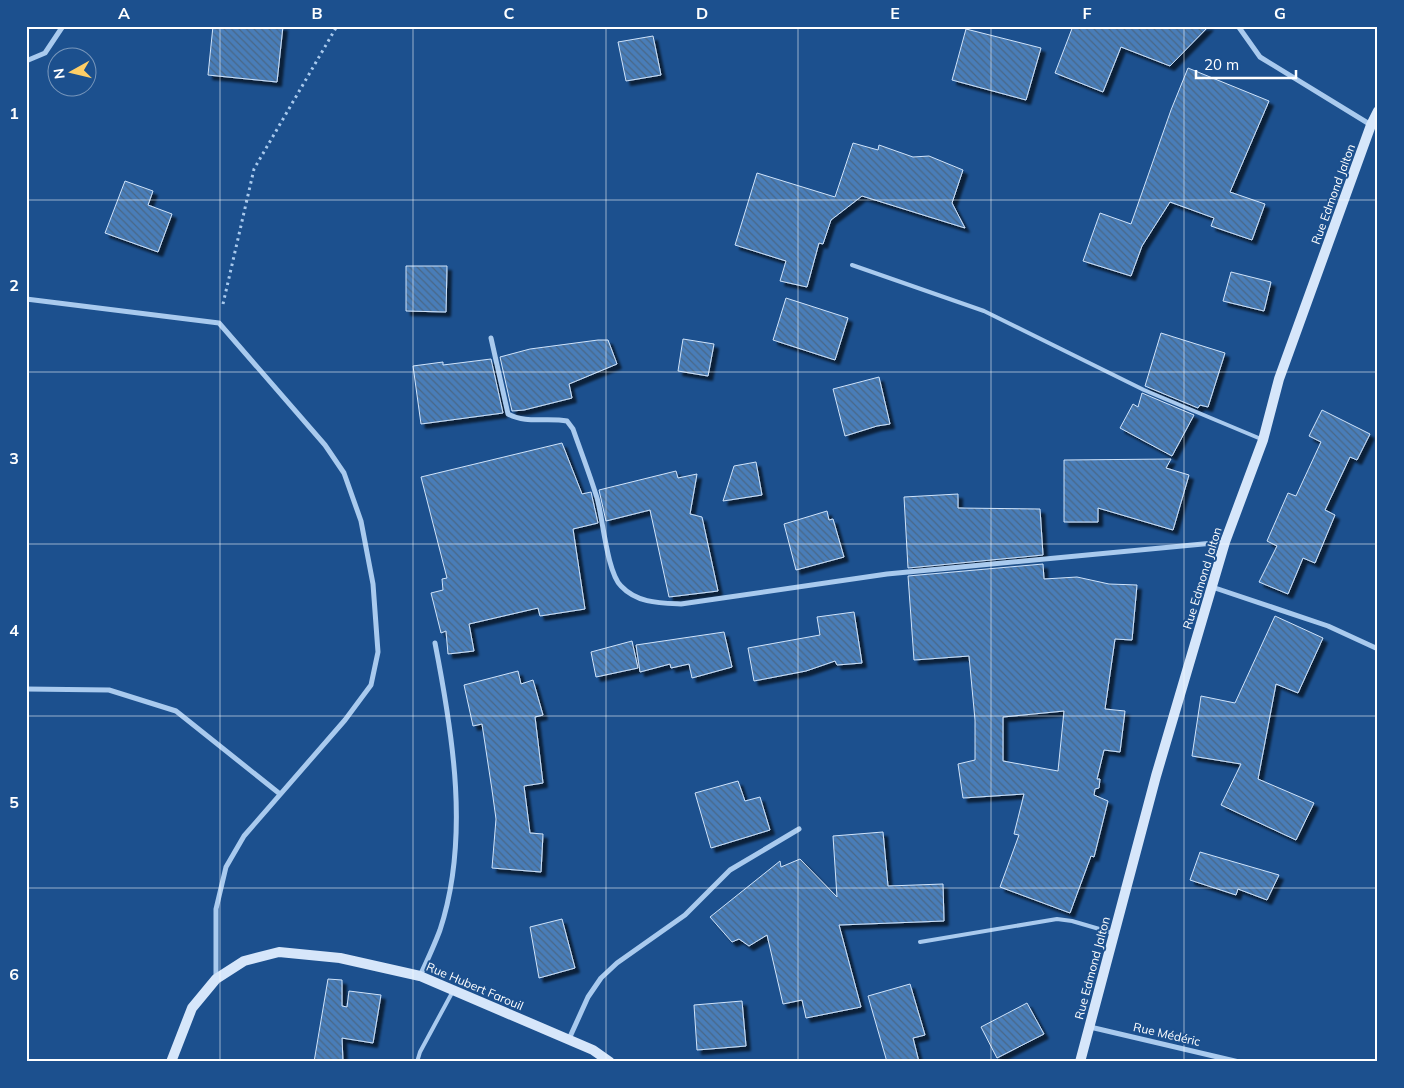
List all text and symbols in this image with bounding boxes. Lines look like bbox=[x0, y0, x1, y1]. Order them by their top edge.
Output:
text: A bbox=[118, 3, 130, 23]
text: B bbox=[311, 3, 323, 23]
text: C bbox=[504, 3, 515, 23]
text: D bbox=[696, 3, 708, 23]
text: E bbox=[890, 3, 900, 23]
text: F bbox=[1082, 3, 1092, 23]
text: G bbox=[1274, 3, 1286, 23]
north arrow bbox=[48, 48, 98, 98]
scale bar bbox=[1196, 48, 1296, 80]
text: 20 m bbox=[1204, 55, 1239, 74]
text: N bbox=[49, 67, 69, 80]
text: 1 bbox=[9, 103, 19, 123]
street label: Rue Edmond Jalton bbox=[1308, 142, 1358, 246]
text: 2 bbox=[9, 275, 19, 295]
text: 3 bbox=[9, 448, 19, 468]
street label: Rue Edmond Jalton bbox=[1179, 525, 1225, 631]
text: 4 bbox=[9, 620, 19, 640]
text: 5 bbox=[9, 792, 19, 812]
street label: Rue Edmond Jalton bbox=[1071, 915, 1113, 1021]
street label: Rue Hubert Farouil bbox=[424, 959, 526, 1013]
text: 6 bbox=[9, 964, 19, 984]
street label: Rue Médéric bbox=[1132, 1019, 1202, 1049]

